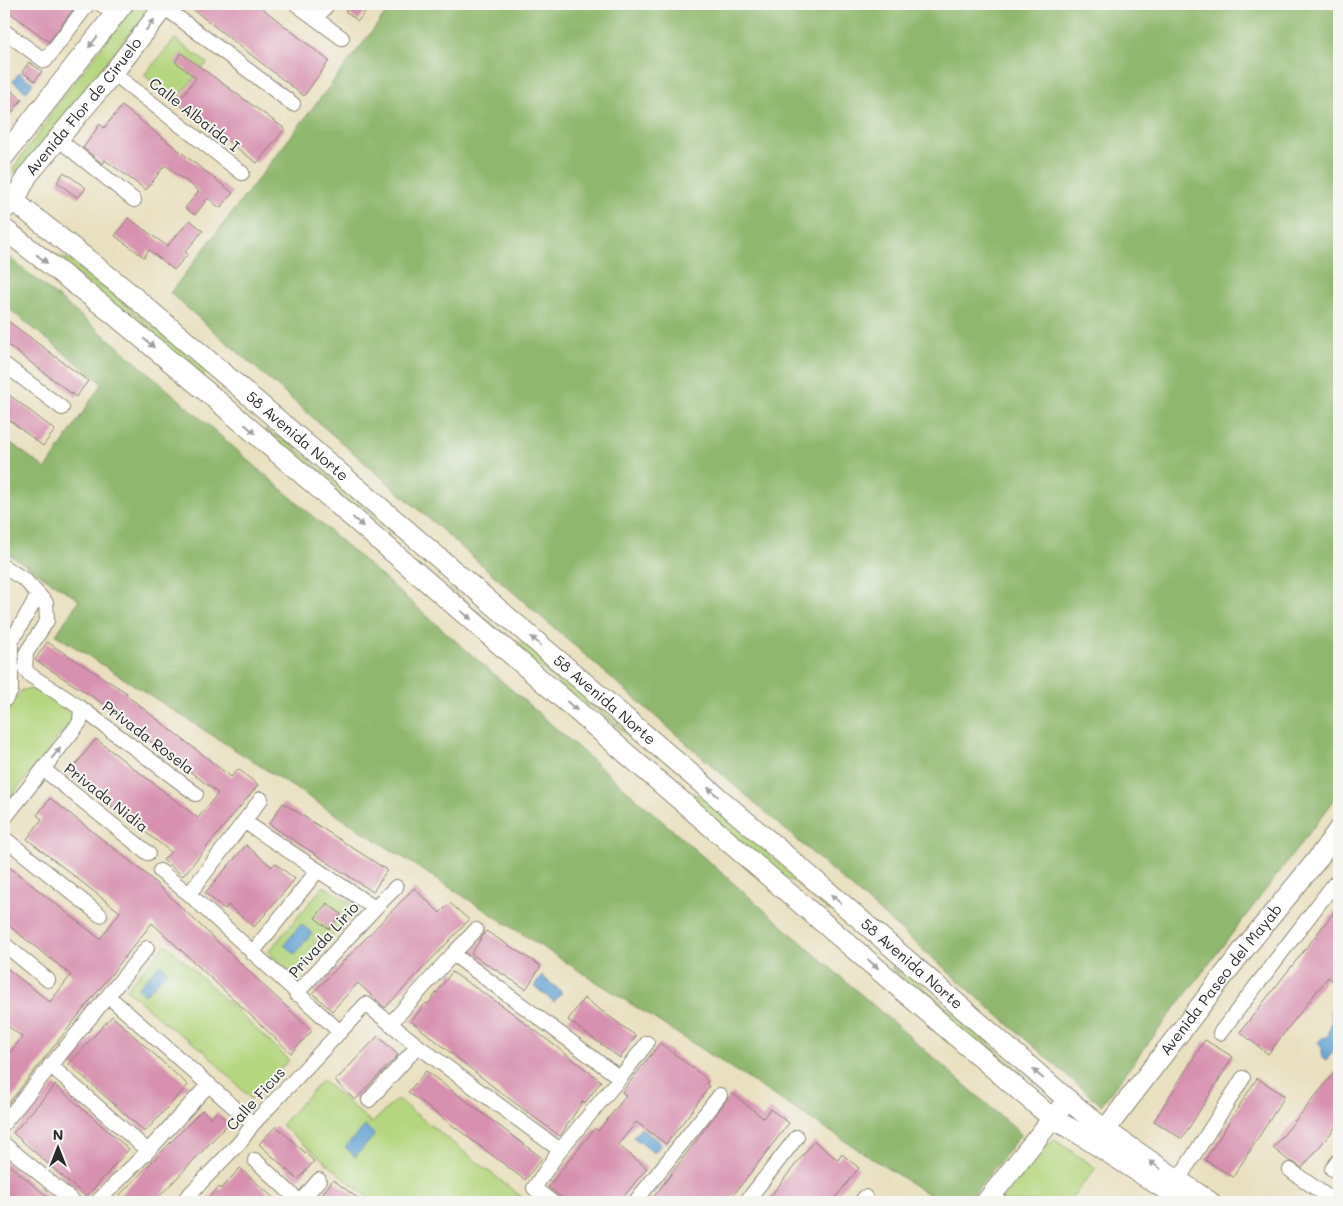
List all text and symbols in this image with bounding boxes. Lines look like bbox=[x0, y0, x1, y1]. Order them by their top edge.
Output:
one-way arrow bbox=[145, 19, 156, 32]
street label: Avenida Flor de Ciruelo bbox=[21, 33, 146, 179]
one-way arrow bbox=[88, 36, 98, 49]
street label: Calle Albaida I bbox=[145, 73, 244, 156]
one-way arrow bbox=[35, 253, 48, 264]
one-way arrow bbox=[142, 338, 155, 349]
street label: 58 Avenida Norte bbox=[242, 386, 353, 485]
one-way arrow bbox=[243, 423, 256, 434]
one-way arrow bbox=[351, 517, 364, 528]
one-way arrow bbox=[459, 610, 472, 621]
one-way arrow bbox=[531, 635, 543, 647]
street label: 58 Avenida Norte bbox=[550, 650, 661, 749]
street label: Privada Rosela bbox=[98, 696, 199, 778]
one-way arrow bbox=[565, 700, 578, 711]
one-way arrow bbox=[50, 747, 61, 760]
street label: Privada Nidia bbox=[61, 758, 153, 836]
one-way arrow bbox=[707, 787, 720, 798]
one-way arrow bbox=[830, 893, 843, 904]
street label: Privada Lirio bbox=[284, 897, 363, 982]
street label: Avenida Paseo del Mayab bbox=[1155, 899, 1286, 1059]
street label: 58 Avenida Norte bbox=[857, 914, 967, 1013]
one-way arrow bbox=[867, 958, 879, 970]
street label: Calle Ficus bbox=[221, 1062, 289, 1134]
one-way arrow bbox=[1031, 1069, 1044, 1080]
north arrow bbox=[32, 1124, 82, 1174]
text: N bbox=[53, 1125, 63, 1144]
one-way arrow bbox=[1148, 1160, 1162, 1170]

